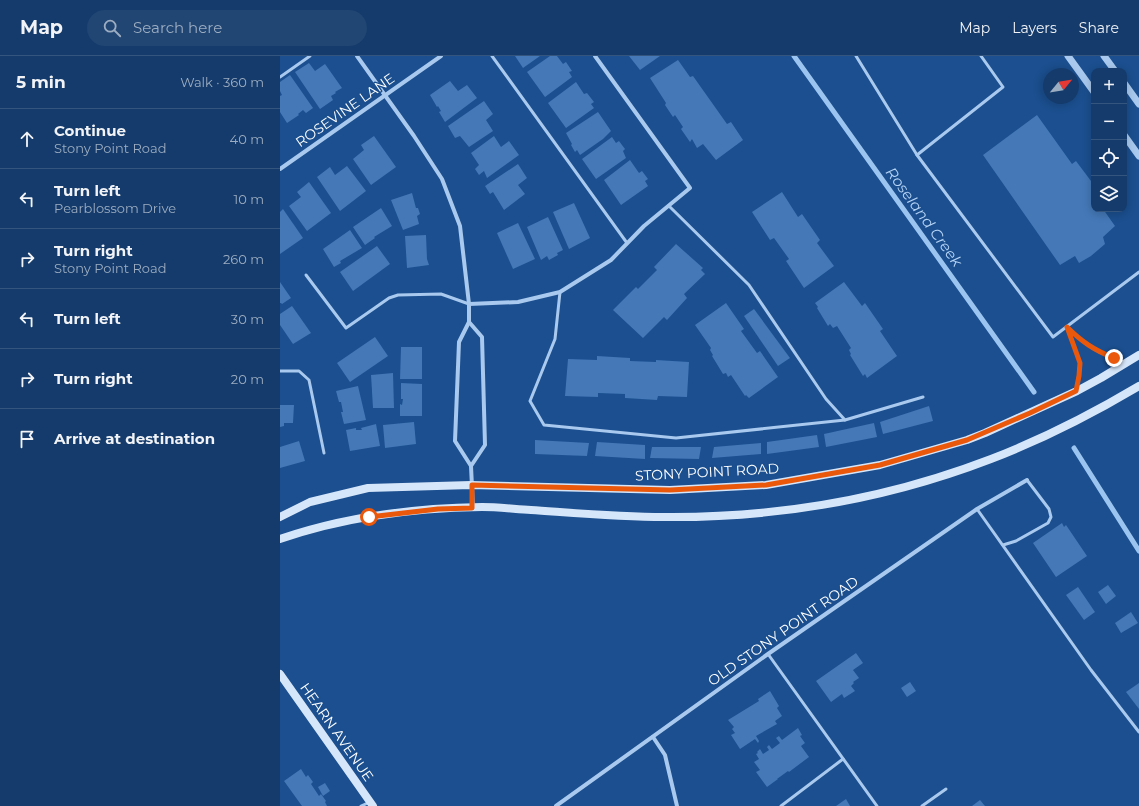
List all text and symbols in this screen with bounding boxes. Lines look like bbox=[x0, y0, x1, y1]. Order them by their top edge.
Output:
search box bbox=[87, 10, 367, 46]
text: Map bbox=[20, 16, 63, 39]
icon: search bbox=[101, 17, 123, 39]
text: Search here bbox=[133, 18, 222, 37]
text: Map bbox=[959, 19, 990, 37]
text: Layers bbox=[1012, 19, 1057, 37]
text: Share bbox=[1079, 19, 1119, 37]
north arrow bbox=[1043, 68, 1079, 104]
map controls bbox=[1091, 68, 1127, 212]
button: + bbox=[1091, 68, 1127, 104]
street label: ROSEVINE LANE bbox=[292, 69, 398, 151]
text: 5 min bbox=[16, 72, 66, 92]
text: Walk · 360 m bbox=[180, 74, 264, 90]
button: − bbox=[1091, 104, 1127, 140]
text: Continue bbox=[54, 121, 126, 140]
icon: ahead bbox=[16, 128, 38, 150]
text: 40 m bbox=[230, 131, 264, 147]
text: Stony Point Road bbox=[54, 140, 166, 156]
button: locate bbox=[1091, 140, 1127, 176]
water label: Roseland Creek bbox=[882, 163, 968, 271]
button: layers bbox=[1091, 176, 1127, 212]
text: Turn left bbox=[54, 181, 121, 200]
icon: left bbox=[16, 188, 38, 210]
text: 10 m bbox=[234, 191, 264, 207]
text: Pearblossom Drive bbox=[54, 200, 176, 216]
text: Turn right bbox=[54, 241, 133, 260]
icon: right bbox=[16, 248, 38, 270]
text: 260 m bbox=[223, 251, 264, 267]
text: Stony Point Road bbox=[54, 260, 166, 276]
icon: left bbox=[16, 308, 38, 330]
text: Turn left bbox=[54, 309, 121, 328]
text: 30 m bbox=[231, 311, 264, 327]
route end bbox=[1105, 349, 1123, 367]
icon: right bbox=[16, 368, 38, 390]
text: Turn right bbox=[54, 369, 133, 388]
text: 20 m bbox=[231, 371, 264, 387]
icon: arrive bbox=[16, 428, 38, 450]
text: Arrive at destination bbox=[54, 429, 215, 448]
street label: STONY POINT ROAD bbox=[634, 459, 780, 485]
route start bbox=[360, 508, 378, 526]
street label: OLD STONY POINT ROAD bbox=[704, 572, 862, 690]
street label: HEARN AVENUE bbox=[296, 679, 378, 785]

